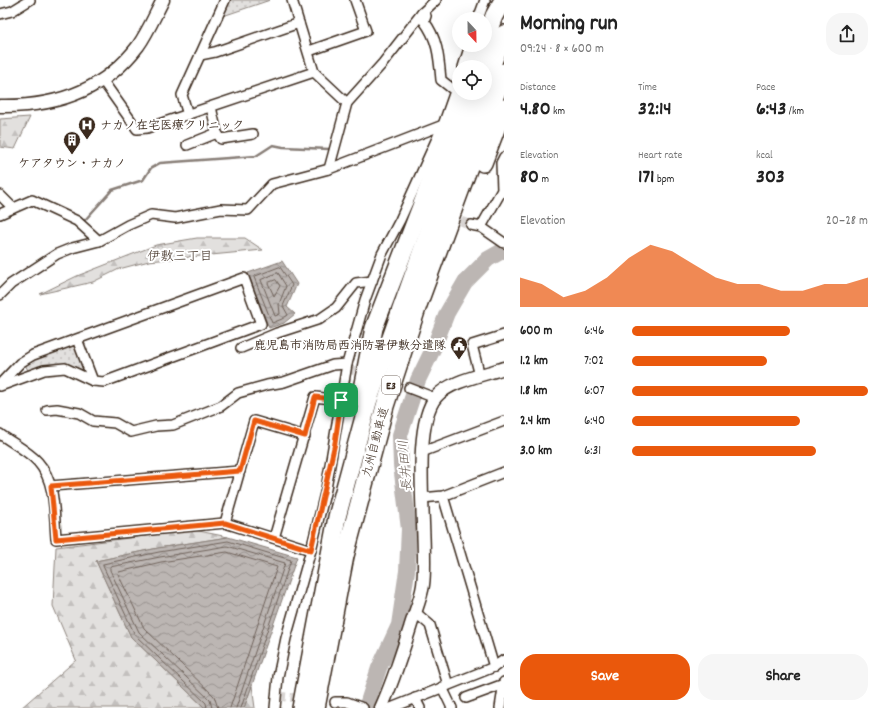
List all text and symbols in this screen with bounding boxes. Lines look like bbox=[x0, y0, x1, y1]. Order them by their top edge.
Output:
text: Morning run bbox=[520, 9, 618, 40]
north arrow bbox=[452, 12, 492, 52]
map controls bbox=[452, 12, 492, 100]
button: share bbox=[826, 13, 868, 55]
text: 09:24 · 8 × 600 m bbox=[520, 40, 604, 59]
button: locate bbox=[452, 60, 492, 100]
text: Distance bbox=[520, 80, 556, 96]
text: Time bbox=[638, 80, 657, 96]
text: Pace bbox=[756, 80, 775, 96]
text: 4.80 bbox=[520, 96, 551, 124]
text: 32:14 bbox=[638, 96, 672, 124]
text: 6:43 bbox=[756, 96, 786, 124]
text: km bbox=[551, 104, 565, 120]
text: /km bbox=[786, 104, 804, 120]
hospital icon: ナカノ在宅医療クリニック bbox=[77, 115, 97, 140]
place label: ナカノ在宅医療クリニック bbox=[100, 118, 244, 135]
building icon: ケアタウン・ナカノ bbox=[62, 130, 82, 155]
text: Elevation bbox=[520, 148, 558, 164]
text: Heart rate bbox=[638, 148, 682, 164]
text: kcal bbox=[756, 148, 773, 164]
place label: ケアタウン・ナカノ bbox=[18, 156, 126, 173]
text: 80 bbox=[520, 164, 539, 192]
text: 171 bbox=[638, 164, 654, 192]
text: 303 bbox=[756, 164, 785, 192]
text: m bbox=[539, 172, 549, 188]
text: bpm bbox=[654, 172, 674, 188]
text: Elevation bbox=[520, 212, 565, 231]
text: 20–28 m bbox=[826, 212, 868, 231]
district label: 伊敷三丁目 bbox=[147, 248, 213, 267]
text: 600 m bbox=[520, 322, 552, 341]
text: 6:46 bbox=[584, 322, 604, 341]
public building icon: 鹿児島市消防局西消防署伊敷分遣隊 bbox=[449, 335, 469, 360]
place label: 鹿児島市消防局西消防署伊敷分遣隊 bbox=[254, 338, 446, 355]
text: 1.2 km bbox=[520, 352, 548, 371]
text: 7:02 bbox=[584, 352, 604, 371]
road number: E3 bbox=[382, 376, 400, 394]
text: 1.8 km bbox=[520, 382, 547, 401]
text: 6:07 bbox=[584, 382, 605, 401]
pin bbox=[324, 383, 358, 417]
icon: arrive bbox=[330, 389, 352, 411]
street label: 九州自動車道 bbox=[359, 405, 394, 479]
text: 2.4 km bbox=[520, 412, 550, 431]
text: 6:40 bbox=[584, 412, 605, 431]
water label: 長井田川 bbox=[395, 439, 418, 493]
text: 3.0 km bbox=[520, 442, 552, 461]
text: 6:31 bbox=[584, 442, 601, 461]
button: Save bbox=[520, 654, 690, 700]
button: Share bbox=[698, 654, 868, 700]

